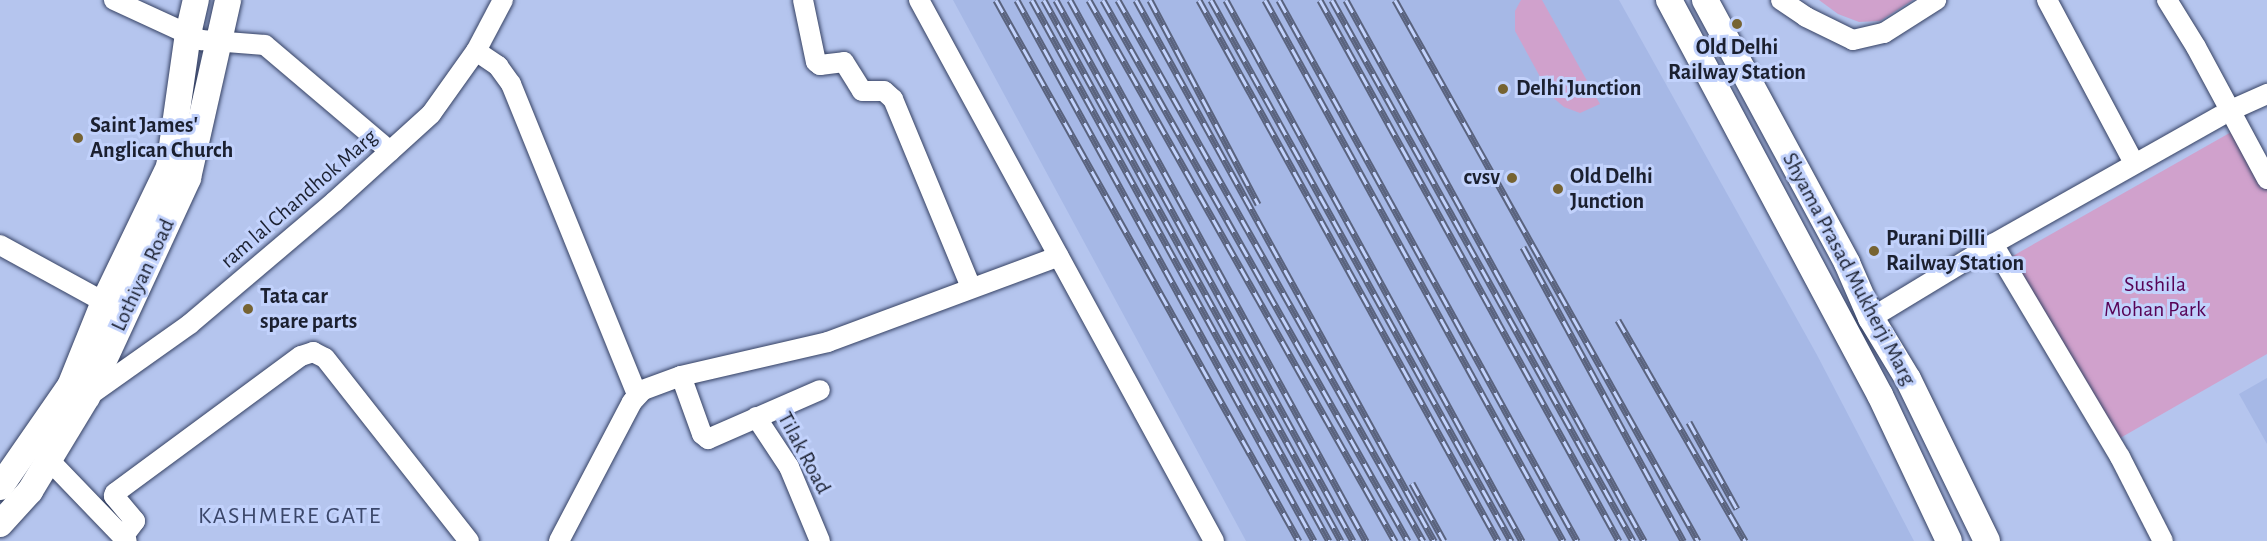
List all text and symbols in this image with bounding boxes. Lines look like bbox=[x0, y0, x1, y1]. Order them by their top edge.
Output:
marker: Old Delhi Railway Station bbox=[1730, 17, 1744, 31]
place label: Old Delhi Railway Station bbox=[1668, 34, 1806, 86]
place label: Delhi Junction bbox=[1516, 76, 1641, 102]
marker: Delhi Junction bbox=[1494, 80, 1512, 98]
place label: Saint James' Anglican Church bbox=[90, 112, 233, 164]
street label: ram lal Chandhok Marg bbox=[215, 124, 383, 274]
marker: Saint James' Anglican Church bbox=[71, 131, 85, 145]
street label: Shyama Prasad Mukherji Marg bbox=[1776, 148, 1922, 390]
place label: Old Delhi Junction bbox=[1570, 163, 1653, 214]
place label: cvsv bbox=[1464, 165, 1500, 191]
marker: cvsv bbox=[1505, 171, 1519, 185]
marker: Old Delhi Junction bbox=[1551, 182, 1565, 196]
street label: Lothiyan Road bbox=[105, 215, 181, 335]
place label: Purani Dilli Railway Station bbox=[1886, 225, 2024, 276]
marker: Purani Dilli Railway Station bbox=[1867, 244, 1881, 258]
park label: Sushila Mohan Park bbox=[2104, 271, 2206, 322]
place label: Tata car spare parts bbox=[260, 283, 357, 334]
marker: Tata car spare parts bbox=[241, 302, 255, 316]
street label: Tilak Road bbox=[771, 407, 837, 499]
district label: KASHMERE GATE bbox=[198, 503, 382, 531]

